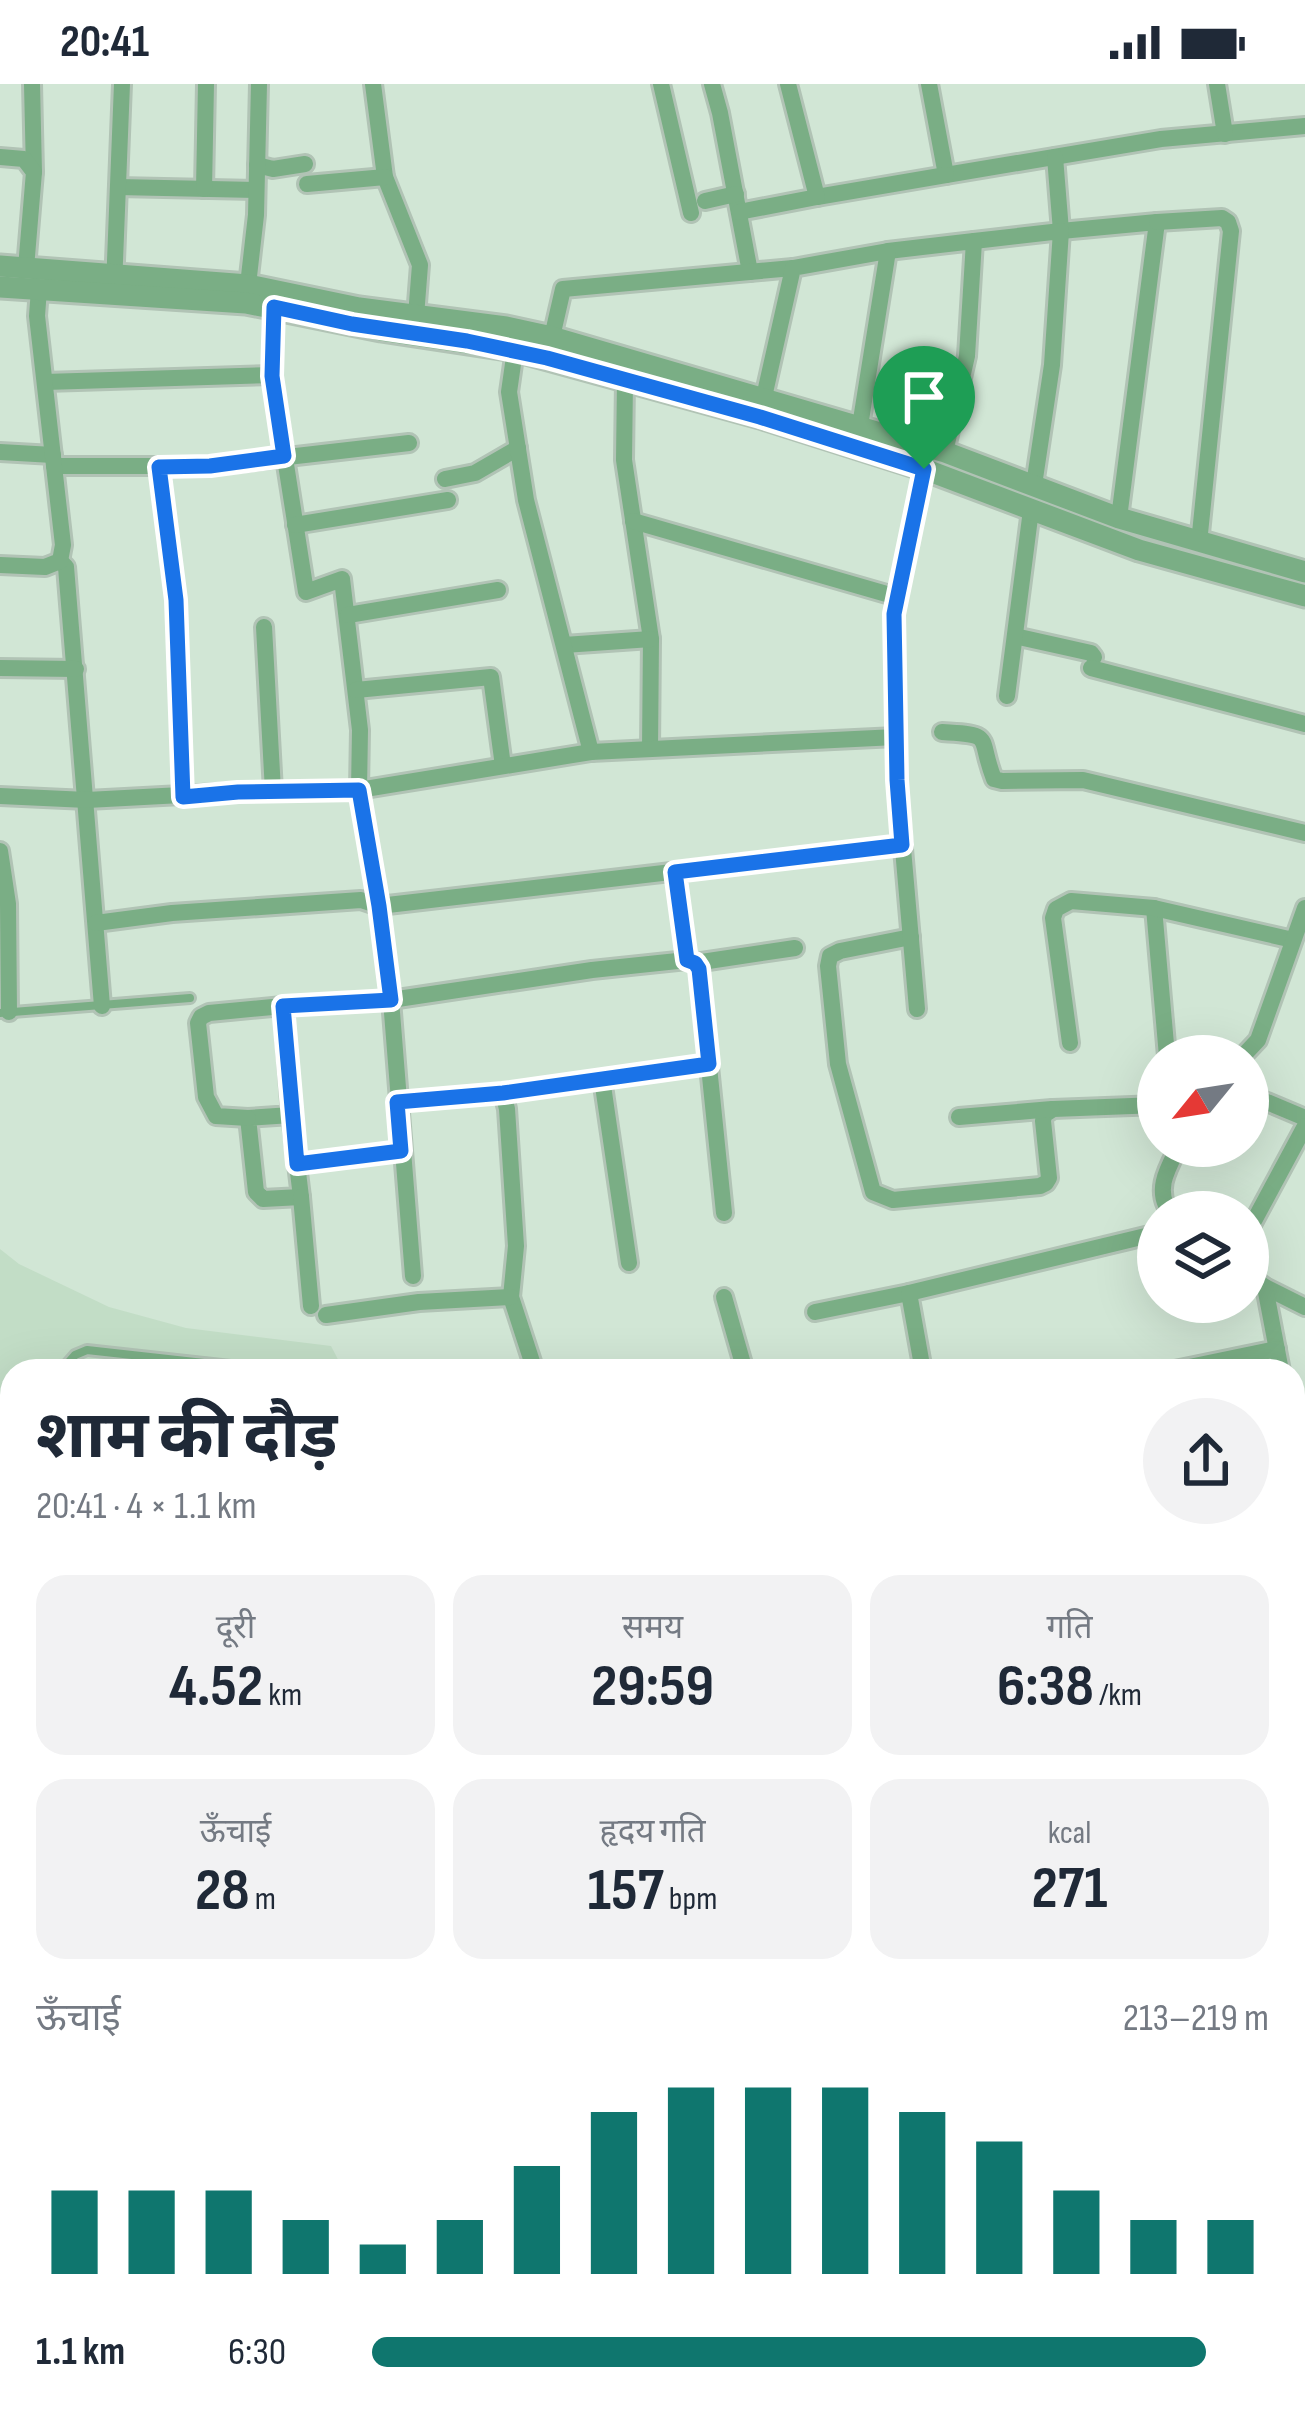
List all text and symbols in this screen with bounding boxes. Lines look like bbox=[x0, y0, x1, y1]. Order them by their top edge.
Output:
text: 20:41 bbox=[60, 15, 149, 70]
pin bbox=[873, 346, 975, 469]
icon: arrive bbox=[891, 364, 957, 430]
north arrow bbox=[1137, 1035, 1269, 1167]
map controls bbox=[1137, 1035, 1269, 1323]
button: layers bbox=[1137, 1191, 1269, 1323]
text: शाम की दौड़ bbox=[36, 1398, 337, 1477]
button: share bbox=[1143, 1398, 1269, 1524]
text: 20:41 · 4 × 1.1 km bbox=[36, 1483, 257, 1530]
text: दूरी bbox=[216, 1608, 255, 1648]
text: समय bbox=[622, 1608, 683, 1648]
text: गति bbox=[1047, 1608, 1092, 1648]
text: 4.52 bbox=[169, 1651, 263, 1723]
text: 29:59 bbox=[591, 1651, 714, 1723]
text: 6:38 bbox=[997, 1651, 1094, 1723]
text: km bbox=[263, 1675, 302, 1715]
text: /km bbox=[1094, 1675, 1142, 1715]
text: ऊँचाई bbox=[200, 1812, 271, 1852]
text: हृदय गति bbox=[600, 1812, 706, 1852]
text: kcal bbox=[1048, 1813, 1091, 1853]
text: 271 bbox=[1031, 1853, 1108, 1925]
text: 28 bbox=[195, 1855, 250, 1927]
text: 157 bbox=[588, 1855, 664, 1927]
text: m bbox=[250, 1879, 276, 1919]
text: bpm bbox=[664, 1879, 717, 1919]
text: ऊँचाई bbox=[36, 1995, 121, 2042]
text: 213–219 m bbox=[1123, 1995, 1269, 2042]
text: 1.1 km bbox=[36, 2329, 125, 2376]
text: 6:30 bbox=[228, 2329, 286, 2376]

